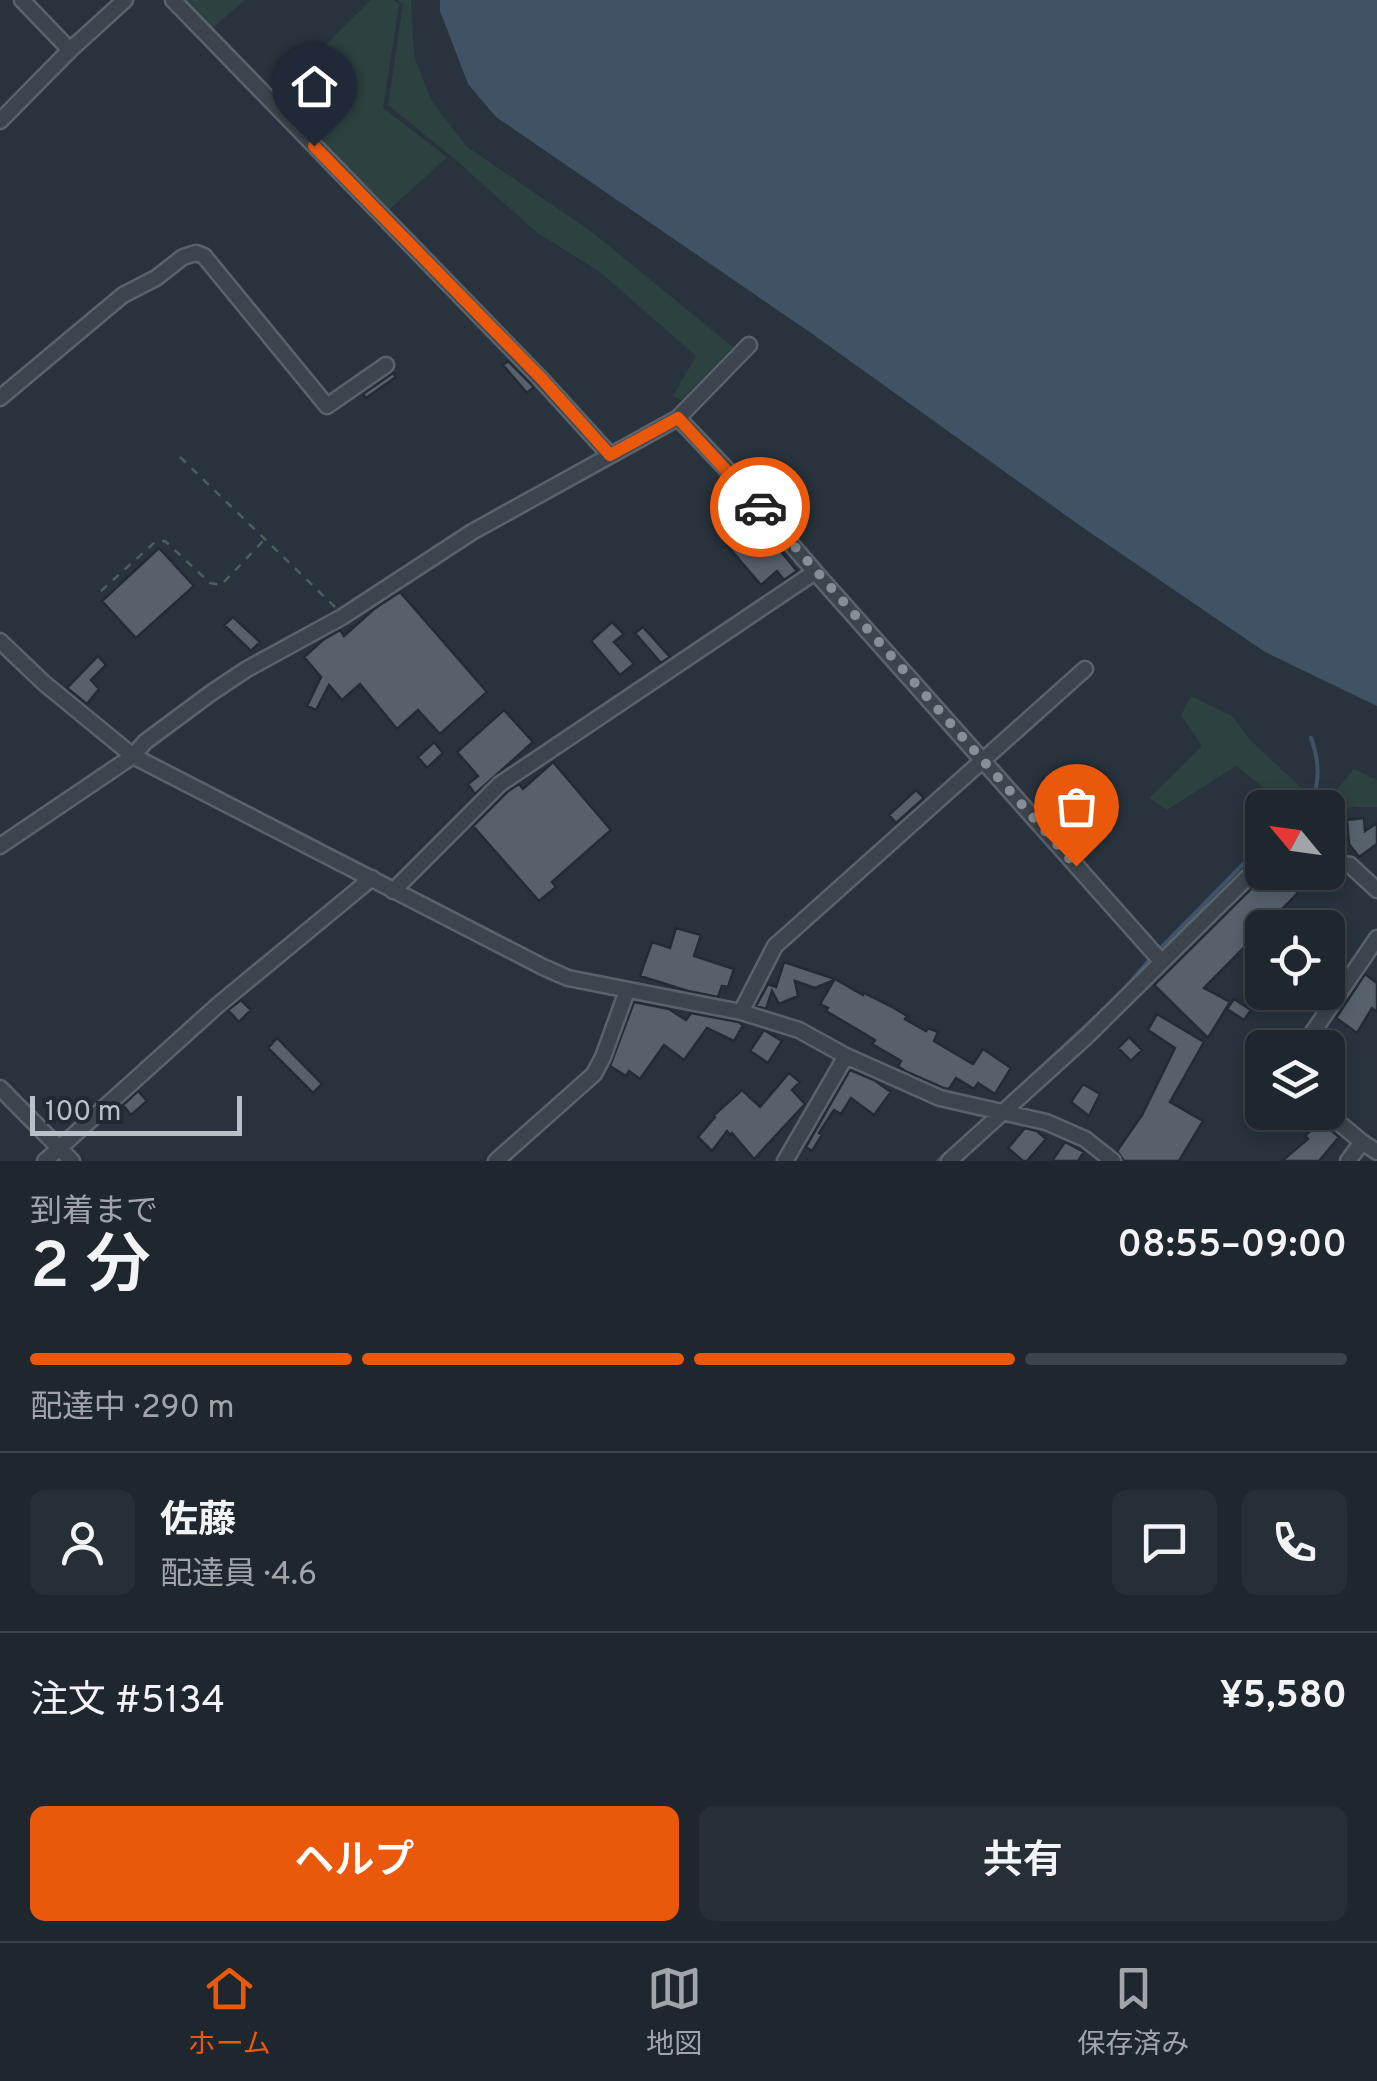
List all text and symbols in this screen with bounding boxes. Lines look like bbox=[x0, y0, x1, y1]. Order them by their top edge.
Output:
pin bbox=[272, 44, 357, 147]
icon: home bbox=[287, 59, 342, 114]
courier bbox=[710, 457, 810, 557]
icon: car bbox=[733, 480, 788, 535]
pin bbox=[1034, 764, 1119, 867]
icon: bag bbox=[1049, 779, 1104, 834]
north arrow bbox=[1245, 790, 1345, 890]
map controls bbox=[1245, 790, 1345, 1130]
button: locate bbox=[1245, 910, 1345, 1010]
button: layers bbox=[1245, 1030, 1345, 1130]
scale bar bbox=[30, 1091, 242, 1136]
text: 100 m bbox=[45, 1095, 121, 1131]
text: 到着まで bbox=[30, 1193, 158, 1233]
text: 08:55–09:00 bbox=[1117, 1222, 1347, 1271]
text: 2 分 bbox=[30, 1229, 151, 1311]
text: 配達中 · 290 m bbox=[30, 1389, 235, 1429]
button: person bbox=[30, 1490, 135, 1595]
button: chat bbox=[1112, 1490, 1217, 1595]
button: phone bbox=[1242, 1490, 1347, 1595]
text: 佐藤 bbox=[160, 1498, 236, 1547]
text: 配達員 · 4.6 bbox=[160, 1556, 317, 1596]
text: ¥5,580 bbox=[1220, 1673, 1347, 1722]
text: 注文 #5134 bbox=[30, 1678, 225, 1727]
button: ヘルプ bbox=[30, 1806, 679, 1921]
button: 共有 bbox=[699, 1806, 1347, 1921]
tab: ホーム bbox=[188, 1961, 271, 2064]
tab: 地図 bbox=[646, 1961, 702, 2064]
tab: 保存済み bbox=[1077, 1961, 1189, 2064]

